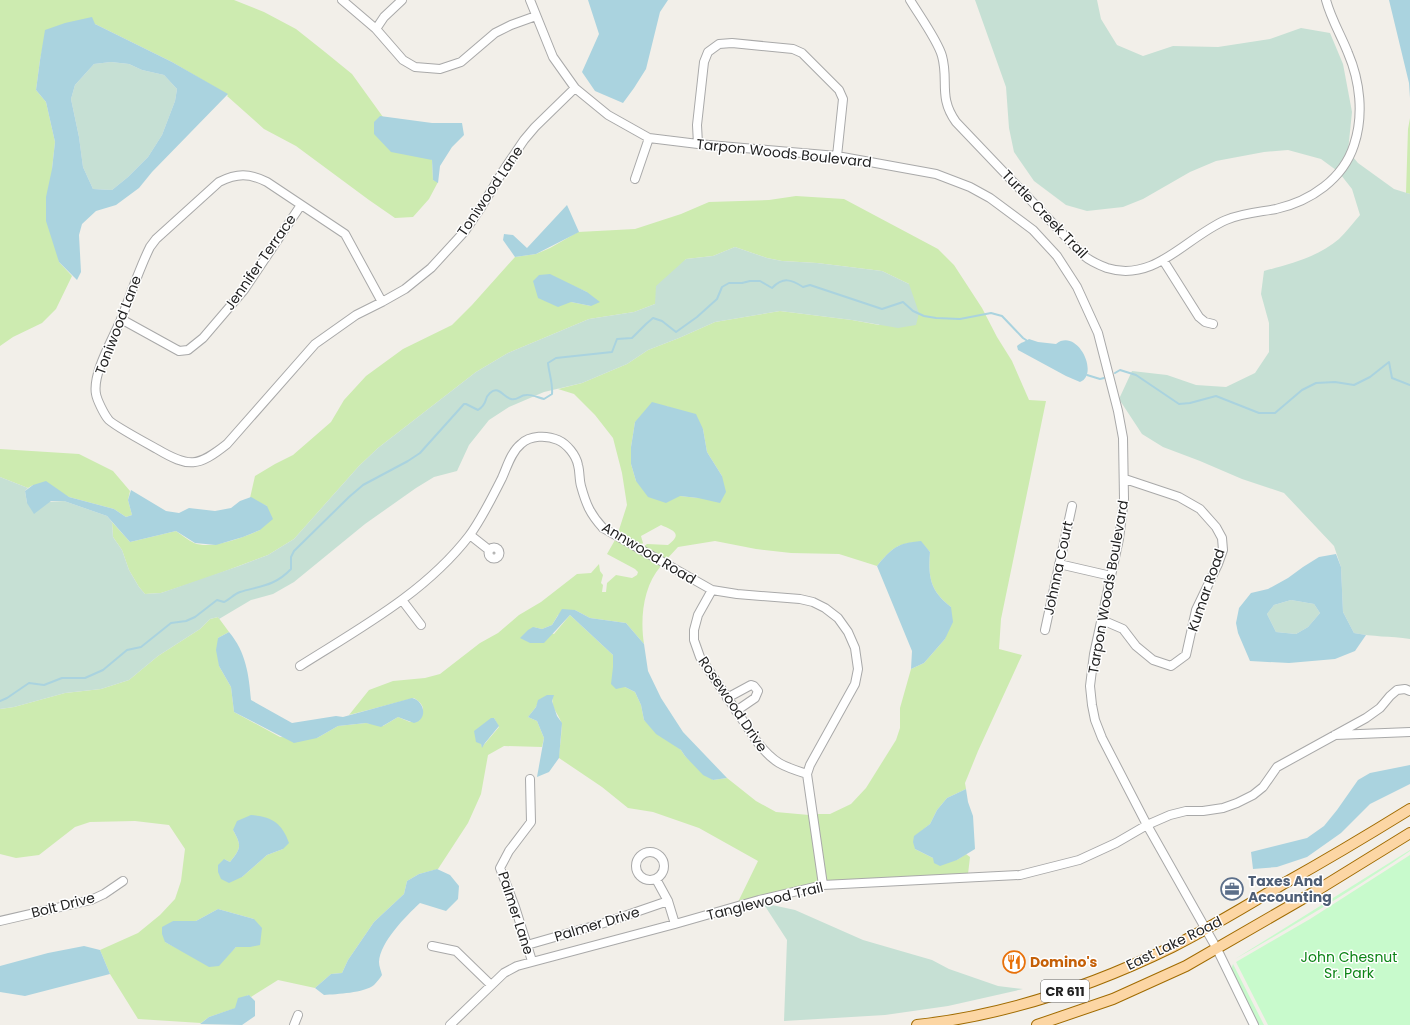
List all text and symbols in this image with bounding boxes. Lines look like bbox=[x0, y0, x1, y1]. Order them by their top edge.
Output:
street label: Tarpon Woods Boulevard bbox=[695, 134, 873, 172]
street label: Toniwood Lane bbox=[452, 142, 528, 240]
street label: Turtle Creek Trail bbox=[997, 165, 1093, 263]
street label: Jennifer Terrace bbox=[219, 210, 301, 314]
street label: Toniwood Lane bbox=[90, 272, 146, 377]
street label: Tarpon Woods Boulevard bbox=[1083, 499, 1133, 675]
street label: Annwood Road bbox=[598, 517, 700, 589]
street label: Johnna Court bbox=[1038, 519, 1078, 617]
street label: Kumar Road bbox=[1182, 546, 1230, 634]
street label: Rosewood Drive bbox=[694, 652, 773, 756]
street label: Palmer Lane bbox=[493, 869, 539, 957]
place label: Taxes And Accounting bbox=[1248, 871, 1332, 907]
office icon: Taxes And Accounting bbox=[1219, 876, 1245, 902]
street label: Tanglewood Trail bbox=[705, 877, 825, 925]
street label: Bolt Drive bbox=[29, 887, 97, 923]
street label: Palmer Drive bbox=[552, 901, 642, 946]
street label: East Lake Road bbox=[1123, 911, 1225, 975]
park label: John Chesnut Sr. Park bbox=[1301, 947, 1397, 983]
restaurant icon: Domino's bbox=[1001, 949, 1027, 975]
place label: Domino's bbox=[1030, 952, 1097, 972]
road number: CR 611 bbox=[1041, 980, 1089, 1002]

